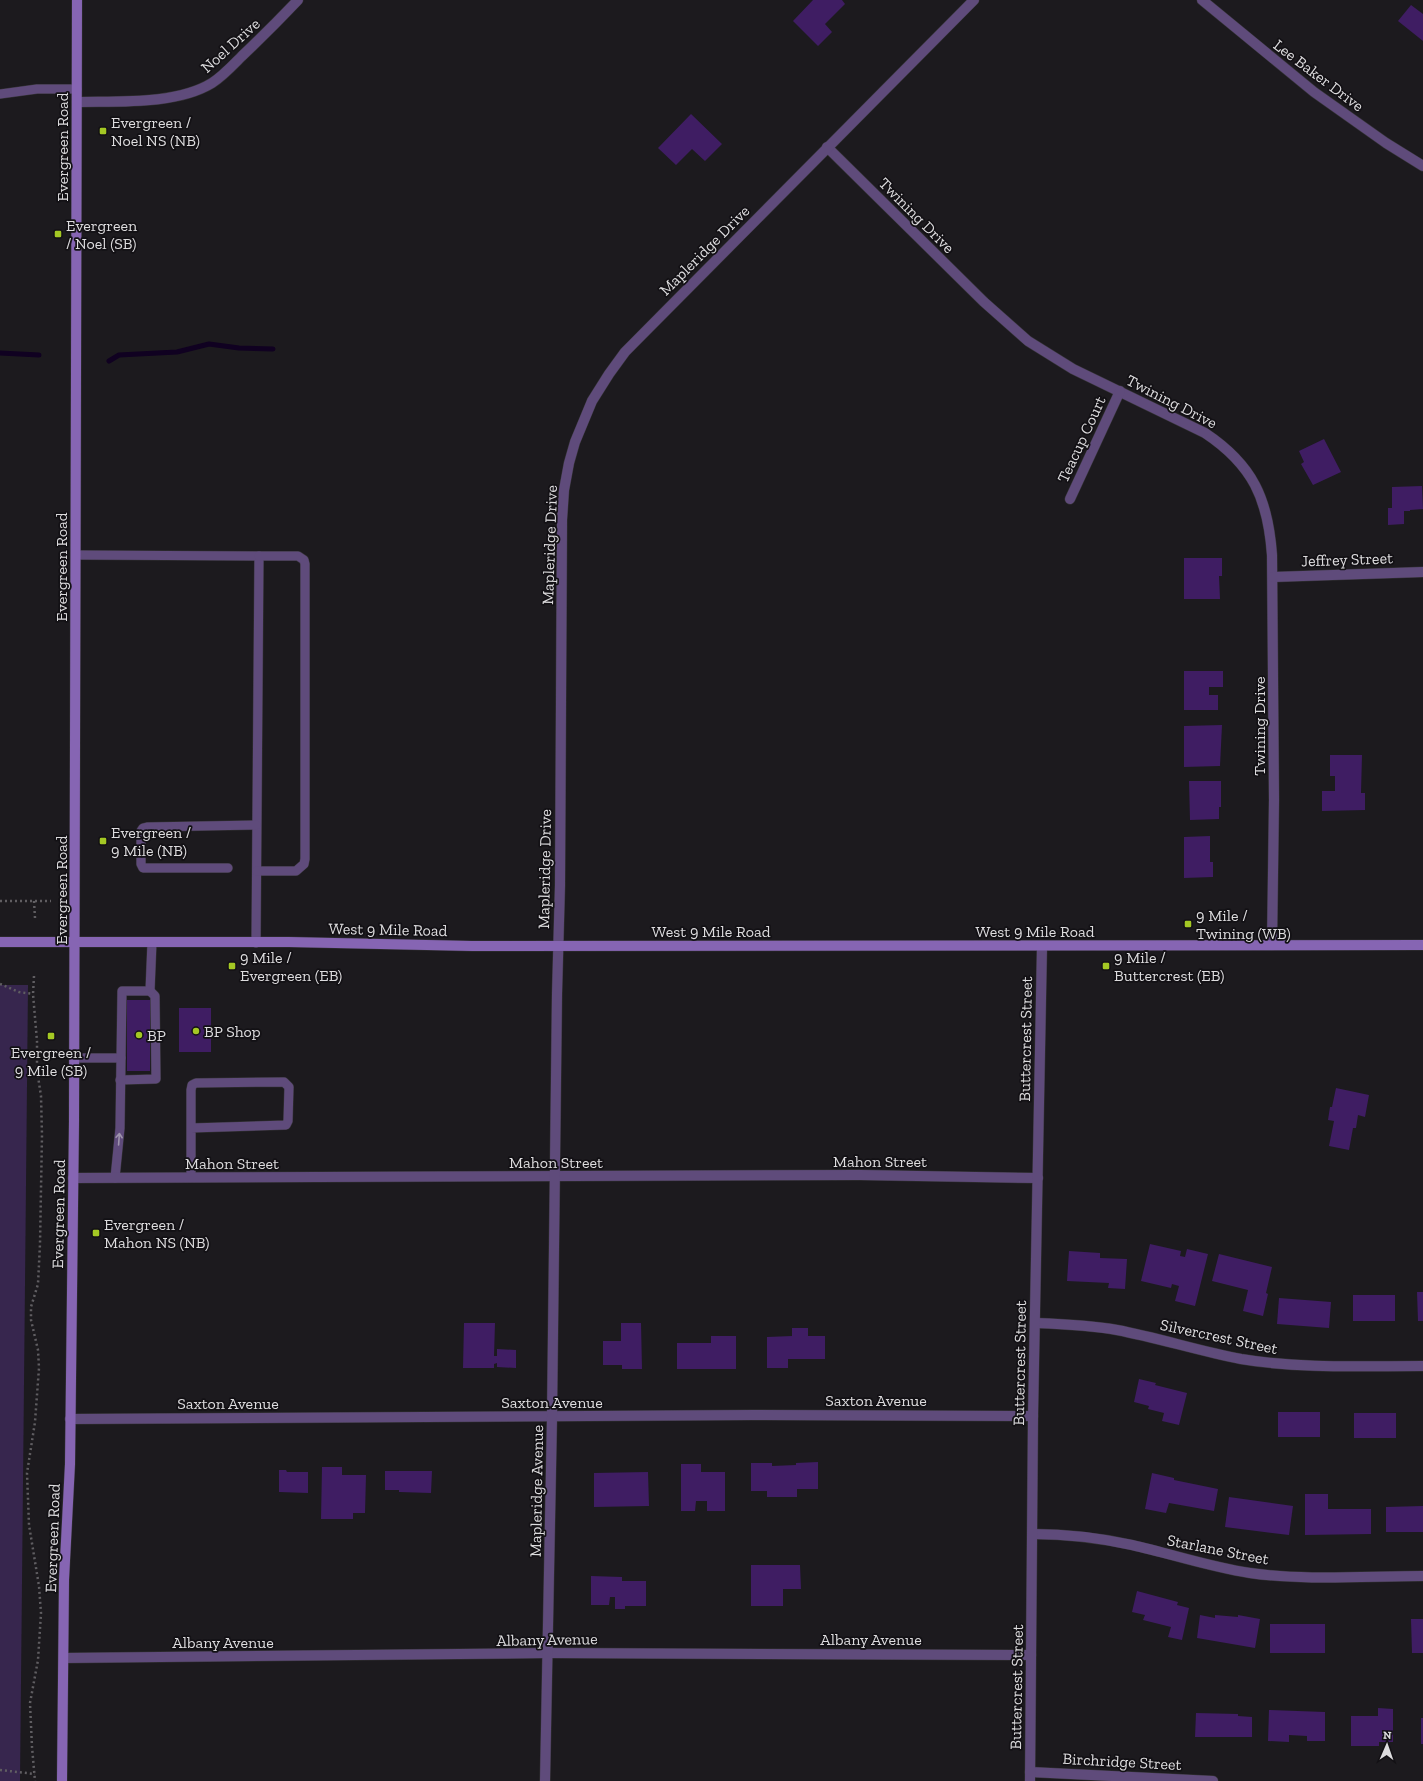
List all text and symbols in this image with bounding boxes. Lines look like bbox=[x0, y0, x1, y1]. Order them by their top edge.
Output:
street label: Noel Drive bbox=[197, 14, 264, 77]
street label: Lee Baker Drive bbox=[1270, 35, 1368, 116]
street label: Evergreen Road bbox=[53, 92, 72, 202]
place label: Evergreen / Noel NS (NB) bbox=[111, 113, 200, 150]
marker: Evergreen / Noel NS (NB) bbox=[98, 126, 108, 136]
street label: Twining Drive bbox=[875, 174, 958, 257]
street label: Mapleridge Drive bbox=[655, 201, 753, 299]
place label: Evergreen / Noel (SB) bbox=[66, 216, 138, 253]
marker: Evergreen / Noel (SB) bbox=[53, 229, 63, 239]
street label: Twining Drive bbox=[1123, 370, 1220, 432]
street label: Teacup Court bbox=[1053, 393, 1110, 485]
street label: Mapleridge Drive bbox=[538, 485, 561, 605]
street label: Evergreen Road bbox=[52, 512, 71, 622]
street label: Jeffrey Street bbox=[1301, 548, 1393, 571]
street label: Twining Drive bbox=[1250, 676, 1269, 776]
street label: Mapleridge Drive bbox=[534, 809, 555, 929]
place label: Evergreen / 9 Mile (NB) bbox=[111, 823, 192, 860]
street label: Evergreen Road bbox=[52, 835, 71, 945]
marker: Evergreen / 9 Mile (NB) bbox=[98, 836, 108, 846]
place label: 9 Mile / Twining (WB) bbox=[1196, 906, 1291, 943]
street label: West 9 Mile Road bbox=[328, 919, 448, 940]
marker: 9 Mile / Twining (WB) bbox=[1183, 919, 1193, 929]
street label: West 9 Mile Road bbox=[652, 922, 771, 941]
street label: West 9 Mile Road bbox=[976, 922, 1095, 941]
place label: 9 Mile / Evergreen (EB) bbox=[240, 948, 342, 985]
place label: 9 Mile / Buttercrest (EB) bbox=[1114, 948, 1224, 985]
marker: 9 Mile / Evergreen (EB) bbox=[227, 961, 237, 971]
marker: 9 Mile / Buttercrest (EB) bbox=[1101, 961, 1111, 971]
street label: Buttercrest Street bbox=[1015, 976, 1036, 1102]
place label: BP Shop bbox=[204, 1022, 261, 1041]
place label: BP bbox=[147, 1026, 166, 1045]
marker: BP Shop bbox=[191, 1026, 201, 1036]
marker: BP bbox=[134, 1030, 144, 1040]
marker: Evergreen / 9 Mile (SB) bbox=[46, 1031, 56, 1041]
place label: Evergreen / 9 Mile (SB) bbox=[11, 1043, 92, 1080]
one-way arrow bbox=[115, 1133, 122, 1146]
street label: Mahon Street bbox=[833, 1152, 927, 1171]
street label: Mahon Street bbox=[509, 1153, 603, 1172]
street label: Mahon Street bbox=[185, 1154, 279, 1173]
street label: Evergreen Road bbox=[48, 1159, 69, 1269]
place label: Evergreen / Mahon NS (NB) bbox=[104, 1215, 209, 1252]
marker: Evergreen / Mahon NS (NB) bbox=[91, 1228, 101, 1238]
street label: Buttercrest Street bbox=[1009, 1300, 1030, 1426]
street label: Silvercrest Street bbox=[1158, 1315, 1279, 1358]
street label: Saxton Avenue bbox=[825, 1391, 927, 1410]
street label: Saxton Avenue bbox=[501, 1393, 603, 1412]
street label: Saxton Avenue bbox=[177, 1394, 279, 1413]
street label: Mapleridge Avenue bbox=[526, 1425, 547, 1557]
street label: Evergreen Road bbox=[41, 1483, 64, 1593]
street label: Starlane Street bbox=[1165, 1530, 1270, 1569]
street label: Buttercrest Street bbox=[1006, 1624, 1027, 1750]
street label: Albany Avenue bbox=[496, 1629, 598, 1650]
street label: Albany Avenue bbox=[820, 1630, 922, 1649]
street label: Albany Avenue bbox=[172, 1633, 274, 1652]
north arrow bbox=[1367, 1725, 1407, 1765]
text: N bbox=[1383, 1729, 1392, 1742]
street label: Birchridge Street bbox=[1062, 1749, 1182, 1774]

